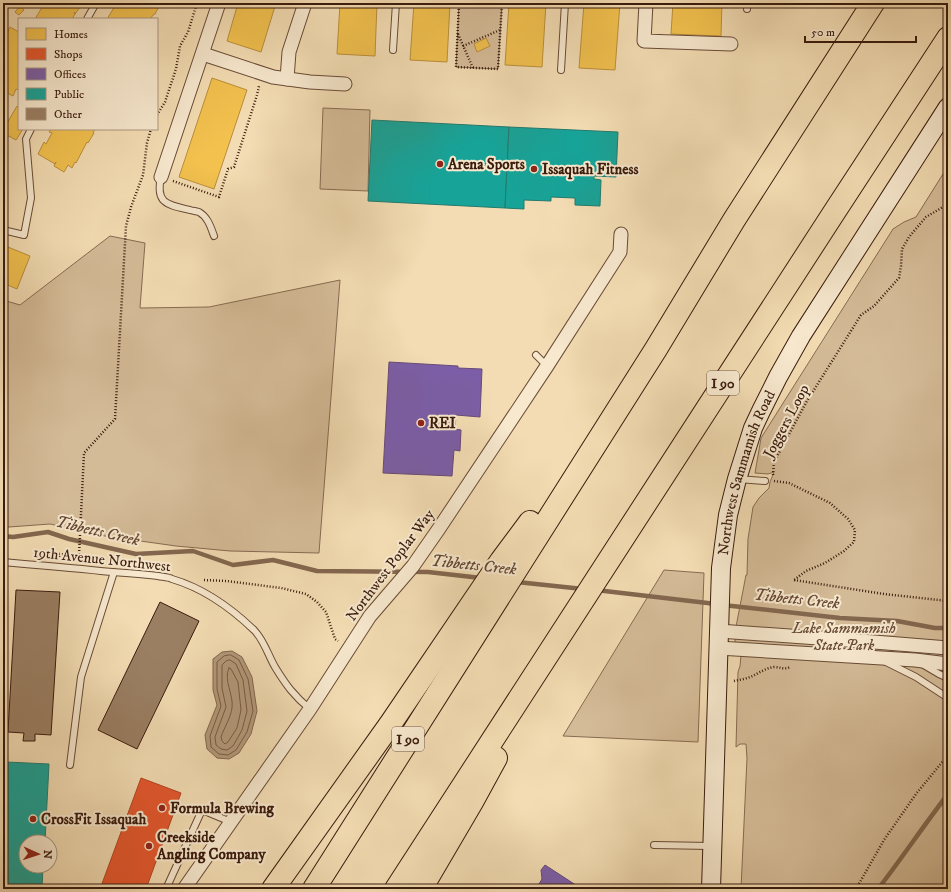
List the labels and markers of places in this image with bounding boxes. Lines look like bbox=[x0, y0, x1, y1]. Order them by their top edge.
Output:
place label: Arena Sports bbox=[447, 155, 525, 174]
marker: Arena Sports bbox=[435, 159, 445, 169]
place label: Issaquah Fitness bbox=[542, 160, 639, 180]
marker: Issaquah Fitness bbox=[529, 164, 539, 174]
place label: REI bbox=[429, 414, 456, 433]
marker: REI bbox=[416, 418, 426, 428]
place label: Formula Brewing bbox=[170, 799, 275, 818]
marker: Formula Brewing bbox=[157, 803, 167, 813]
place label: CrossFit Issaquah bbox=[41, 810, 146, 830]
marker: CrossFit Issaquah bbox=[28, 814, 38, 824]
place label: Creekside Angling Company bbox=[156, 828, 267, 864]
marker: Creekside Angling Company bbox=[144, 841, 154, 851]

